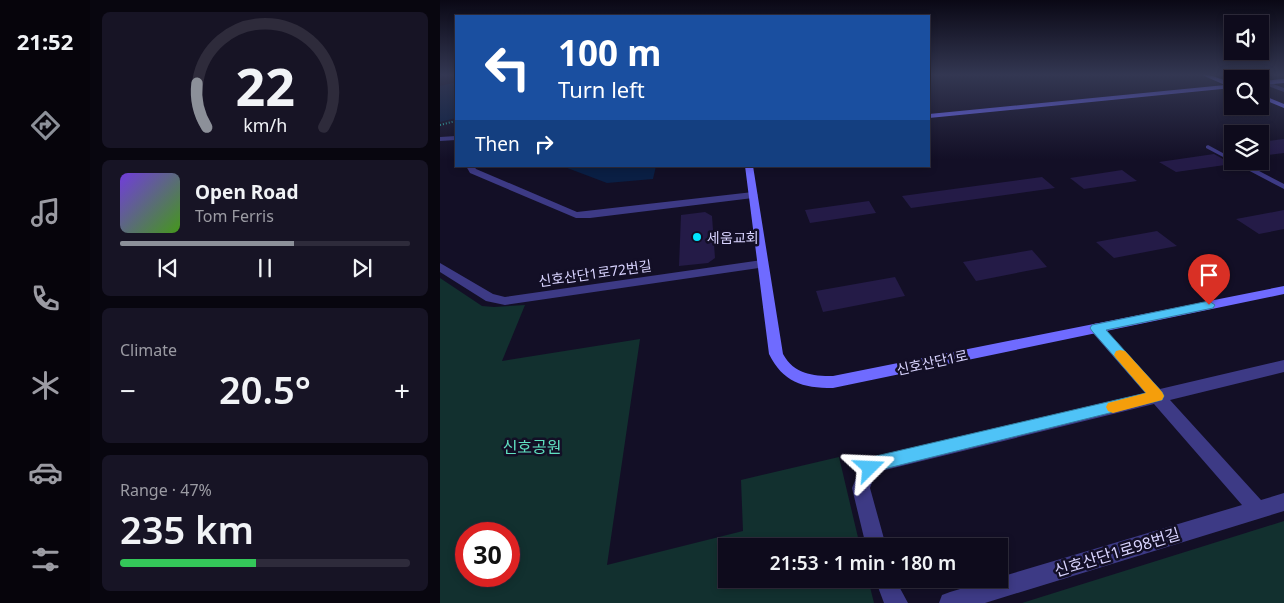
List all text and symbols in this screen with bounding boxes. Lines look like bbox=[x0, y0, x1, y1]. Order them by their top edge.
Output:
map controls bbox=[1224, 15, 1269, 170]
button: sound bbox=[1224, 15, 1269, 60]
text: 21:52 bbox=[17, 26, 73, 56]
text: 100 m bbox=[558, 29, 661, 76]
icon: left bbox=[475, 35, 540, 100]
text: 22 bbox=[235, 50, 295, 121]
button: search bbox=[1224, 70, 1269, 115]
text: Turn left bbox=[558, 74, 645, 104]
icon: directions bbox=[28, 108, 63, 143]
text: km/h bbox=[243, 113, 287, 137]
button: layers bbox=[1224, 125, 1269, 170]
icon: right bbox=[530, 130, 558, 158]
text: Then bbox=[475, 131, 520, 157]
text: Open Road bbox=[195, 179, 298, 205]
icon: music bbox=[28, 195, 63, 230]
text: Tom Ferris bbox=[195, 205, 274, 227]
place label: 세움교회 bbox=[707, 228, 759, 247]
marker: 세움교회 bbox=[691, 231, 703, 243]
icon: previous bbox=[154, 254, 182, 282]
icon: pause bbox=[251, 254, 279, 282]
icon: next bbox=[348, 254, 376, 282]
pin bbox=[1188, 254, 1230, 305]
street label: 신호산단1로72번길 bbox=[537, 256, 653, 290]
icon: arrive bbox=[1195, 261, 1223, 289]
icon: phone bbox=[28, 281, 63, 316]
text: Climate bbox=[120, 339, 177, 361]
street label: 신호산단1로 bbox=[895, 345, 969, 379]
text: 20.5° bbox=[219, 363, 311, 415]
icon: climate bbox=[28, 368, 63, 403]
text: − bbox=[120, 371, 136, 409]
text: + bbox=[394, 371, 410, 409]
park label: 신호공원 bbox=[503, 436, 561, 458]
position arrow bbox=[843, 441, 895, 493]
icon: car bbox=[28, 455, 63, 490]
text: Range · 47% bbox=[120, 479, 212, 501]
text: 235 km bbox=[120, 503, 254, 555]
speed limit sign: 30 bbox=[455, 522, 520, 587]
street label: 신호산단1로98번길 bbox=[1051, 522, 1183, 582]
icon: filters bbox=[28, 542, 63, 577]
text: 21:53 · 1 min · 180 m bbox=[770, 550, 956, 576]

